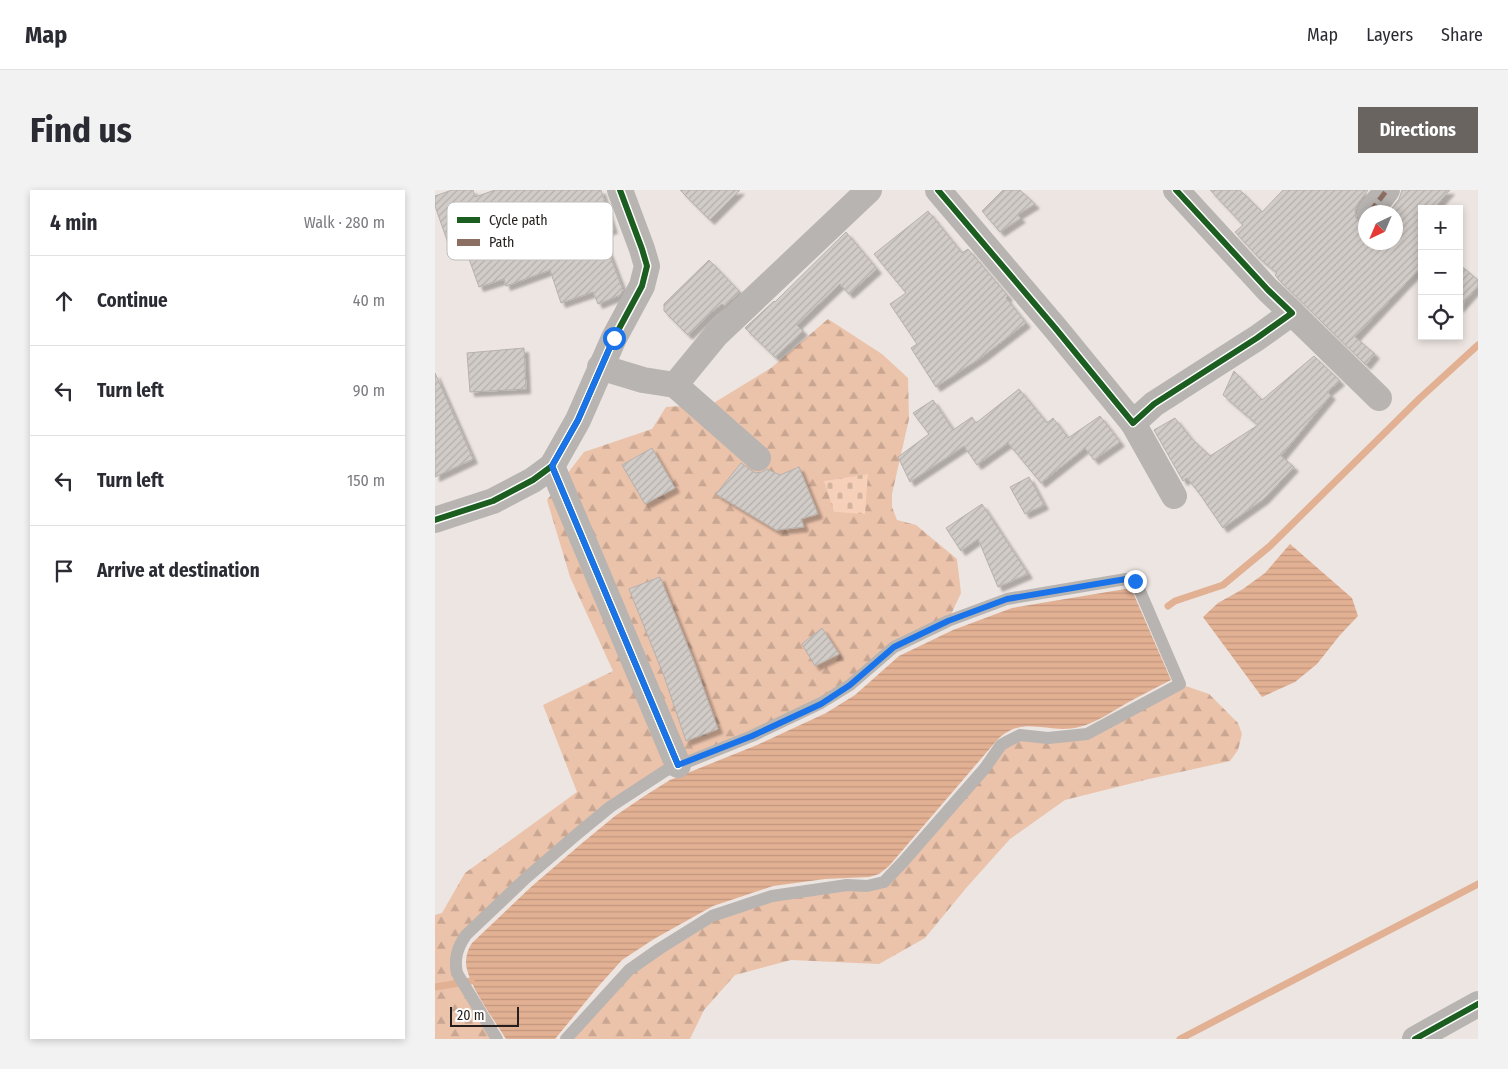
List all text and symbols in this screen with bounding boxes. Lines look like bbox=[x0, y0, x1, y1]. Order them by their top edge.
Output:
text: Map bbox=[25, 21, 67, 49]
text: Map bbox=[1307, 24, 1338, 46]
text: Layers bbox=[1366, 24, 1413, 46]
text: Share bbox=[1441, 24, 1483, 46]
button: Directions bbox=[1358, 107, 1478, 153]
text: Find us bbox=[30, 109, 132, 151]
legend bbox=[447, 202, 613, 260]
north arrow bbox=[1358, 205, 1403, 250]
map controls bbox=[1418, 205, 1463, 340]
button: + bbox=[1418, 205, 1463, 250]
text: 4 min bbox=[50, 210, 98, 236]
text: Cycle path bbox=[489, 212, 548, 229]
text: Walk · 280 m bbox=[304, 213, 385, 232]
text: Path bbox=[489, 234, 514, 251]
button: − bbox=[1418, 250, 1463, 295]
icon: ahead bbox=[50, 287, 78, 315]
text: Continue bbox=[97, 289, 168, 312]
text: 40 m bbox=[353, 291, 385, 310]
button: locate bbox=[1418, 295, 1463, 340]
route start bbox=[603, 327, 626, 350]
icon: left bbox=[50, 377, 78, 405]
text: Turn left bbox=[97, 379, 164, 402]
text: 90 m bbox=[353, 381, 385, 400]
icon: left bbox=[50, 467, 78, 495]
text: Turn left bbox=[97, 469, 164, 492]
text: 150 m bbox=[347, 471, 385, 490]
icon: arrive bbox=[50, 557, 78, 585]
text: Arrive at destination bbox=[97, 559, 260, 582]
route end bbox=[1124, 570, 1147, 593]
scale bar bbox=[450, 1004, 519, 1027]
text: 20 m bbox=[457, 1007, 485, 1024]

